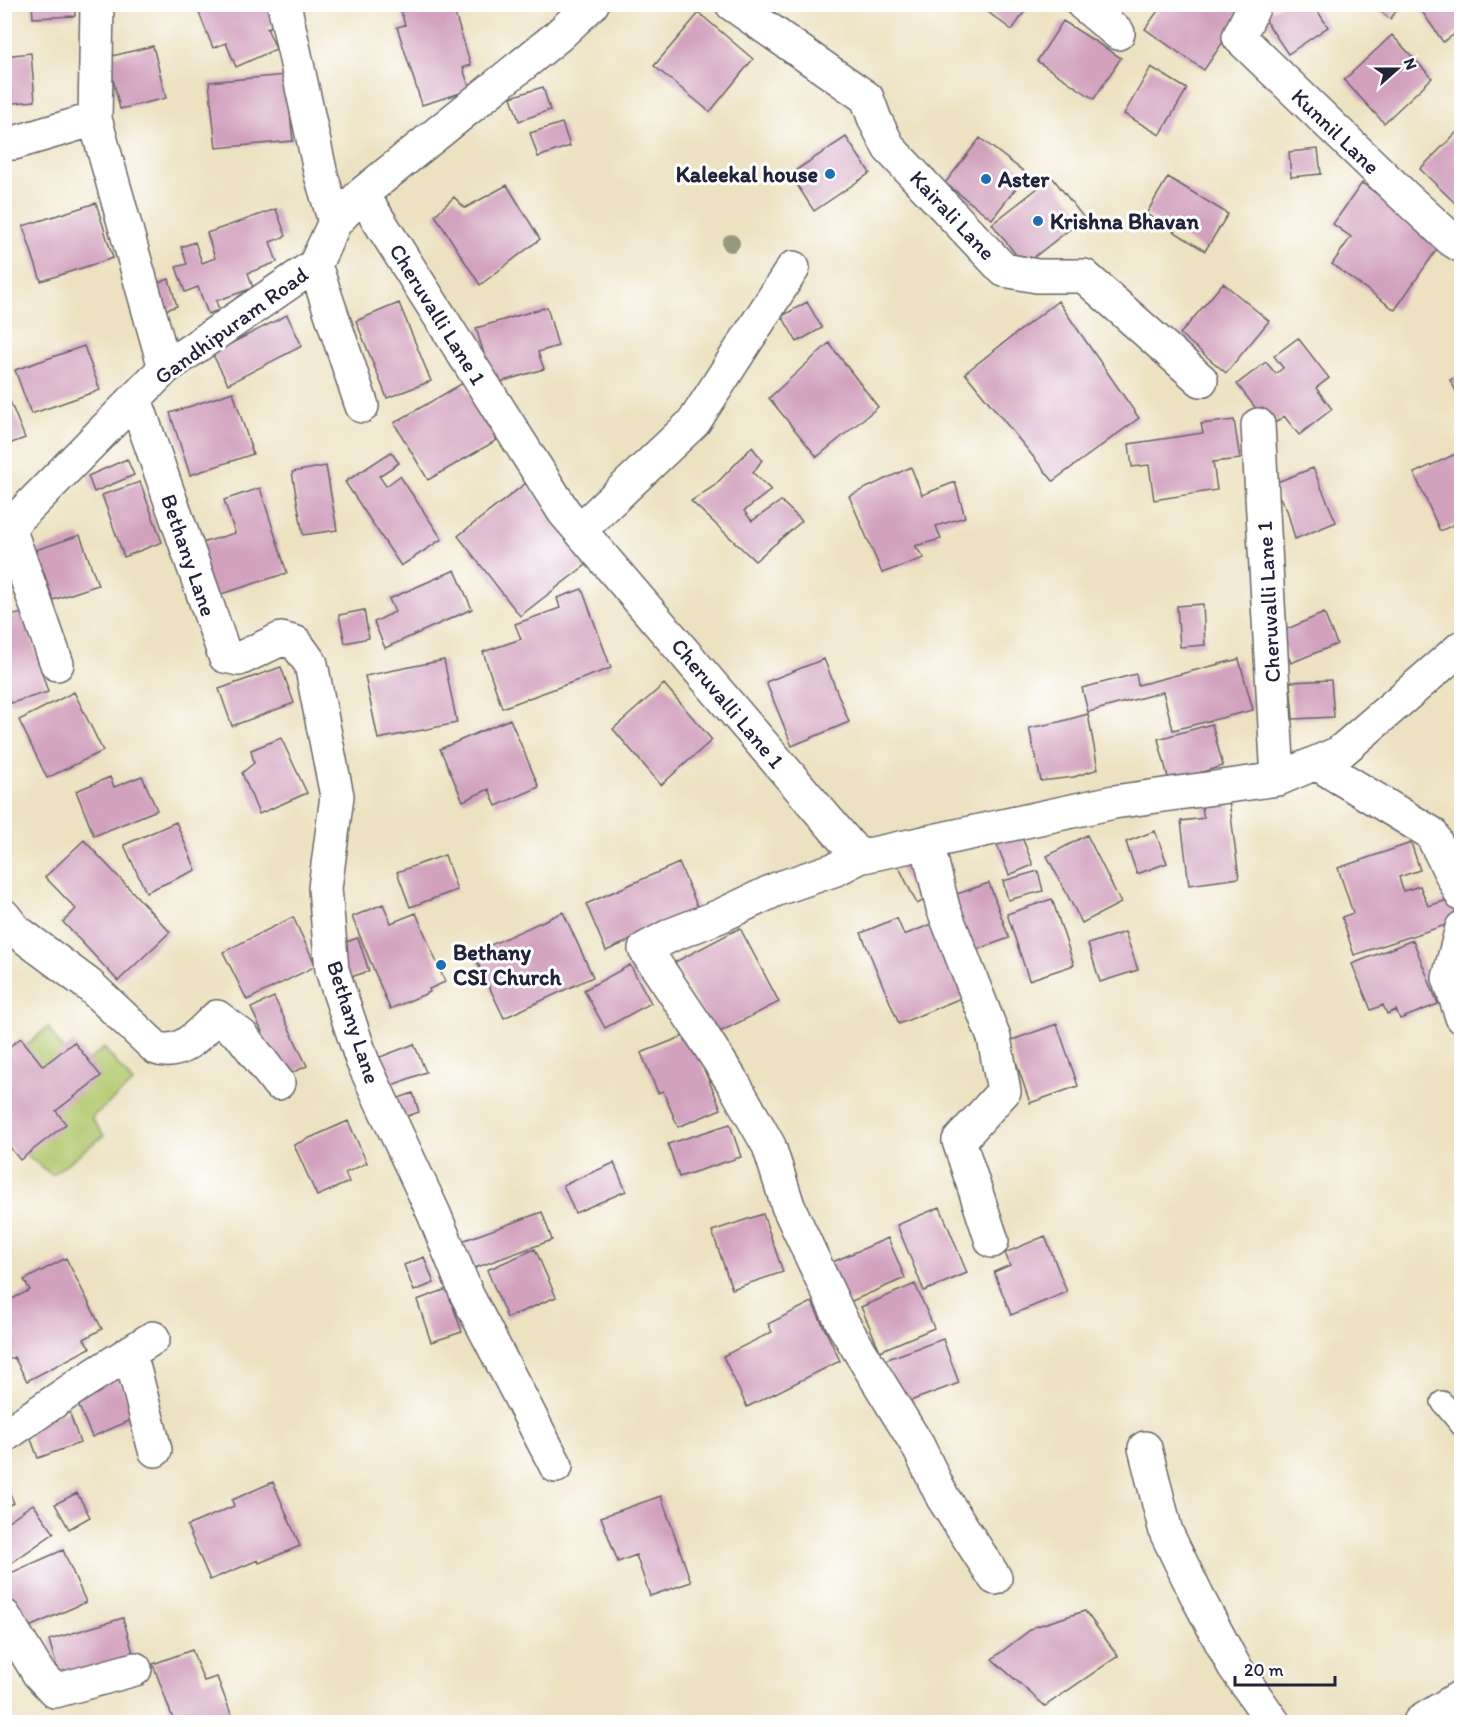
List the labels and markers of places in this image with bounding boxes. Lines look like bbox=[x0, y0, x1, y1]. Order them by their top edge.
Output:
place label: Kaleekal house bbox=[676, 161, 818, 188]
place label: Aster bbox=[997, 166, 1051, 193]
marker: Kaleekal house bbox=[823, 167, 837, 181]
marker: Aster bbox=[979, 172, 993, 186]
place label: Krishna Bhavan bbox=[1050, 208, 1199, 235]
marker: Krishna Bhavan bbox=[1031, 214, 1045, 228]
place label: Bethany CSI Church bbox=[453, 939, 562, 991]
marker: Bethany CSI Church bbox=[434, 958, 448, 972]

